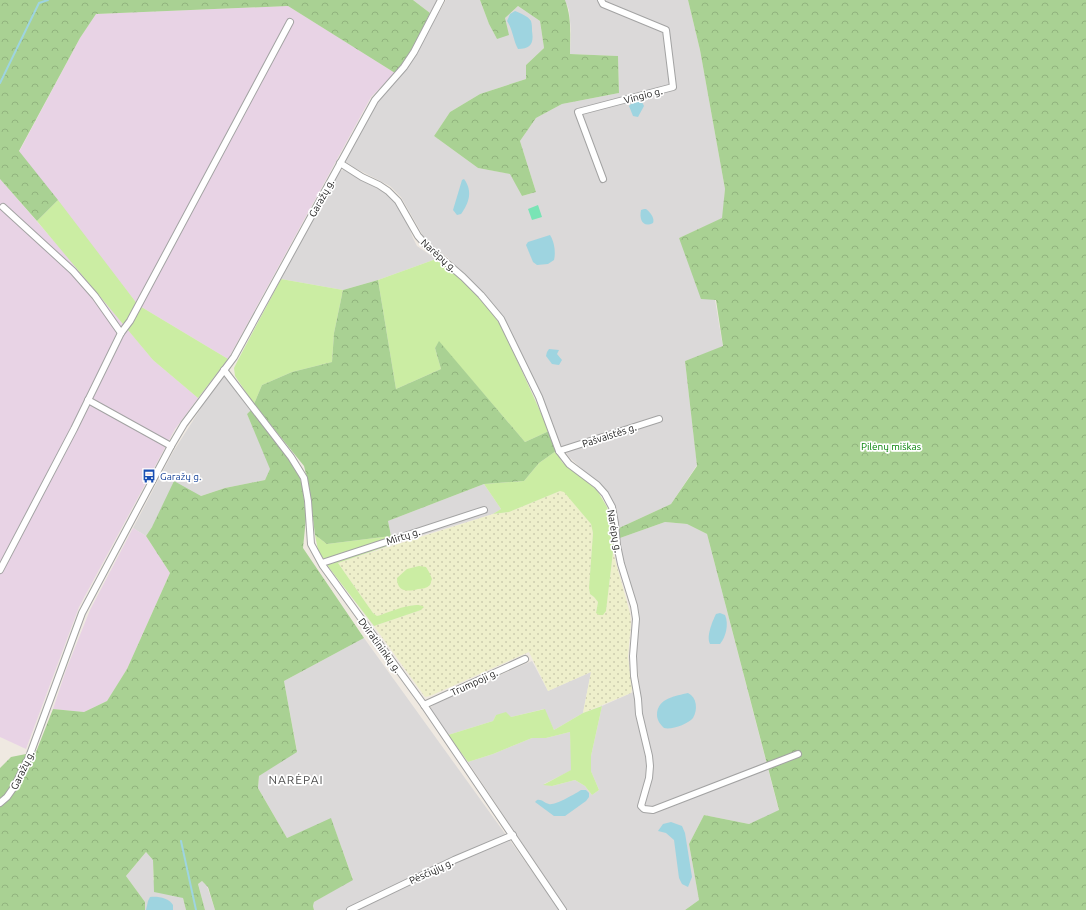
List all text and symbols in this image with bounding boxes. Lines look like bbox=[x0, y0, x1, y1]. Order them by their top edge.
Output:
street label: Vingio g. bbox=[623, 85, 664, 106]
street label: Garažų g. bbox=[307, 177, 336, 219]
street label: Narėpų g. bbox=[419, 237, 459, 274]
street label: Pašvaistės g. bbox=[581, 422, 638, 449]
park label: Pilėnų miškas bbox=[861, 441, 921, 452]
bus stop icon: Garažų g. bbox=[141, 468, 157, 484]
place label: Garažų g. bbox=[160, 471, 202, 482]
street label: Narėpų g. bbox=[605, 509, 624, 554]
street label: Mirtų g. bbox=[385, 526, 422, 547]
street label: Dviratininkų g. bbox=[356, 616, 403, 675]
street label: Trumpoji g. bbox=[449, 667, 499, 698]
street label: Garažų g. bbox=[8, 749, 36, 791]
district label: NARĖPAI bbox=[268, 773, 324, 786]
street label: Pėsčiųjų g. bbox=[408, 857, 455, 886]

